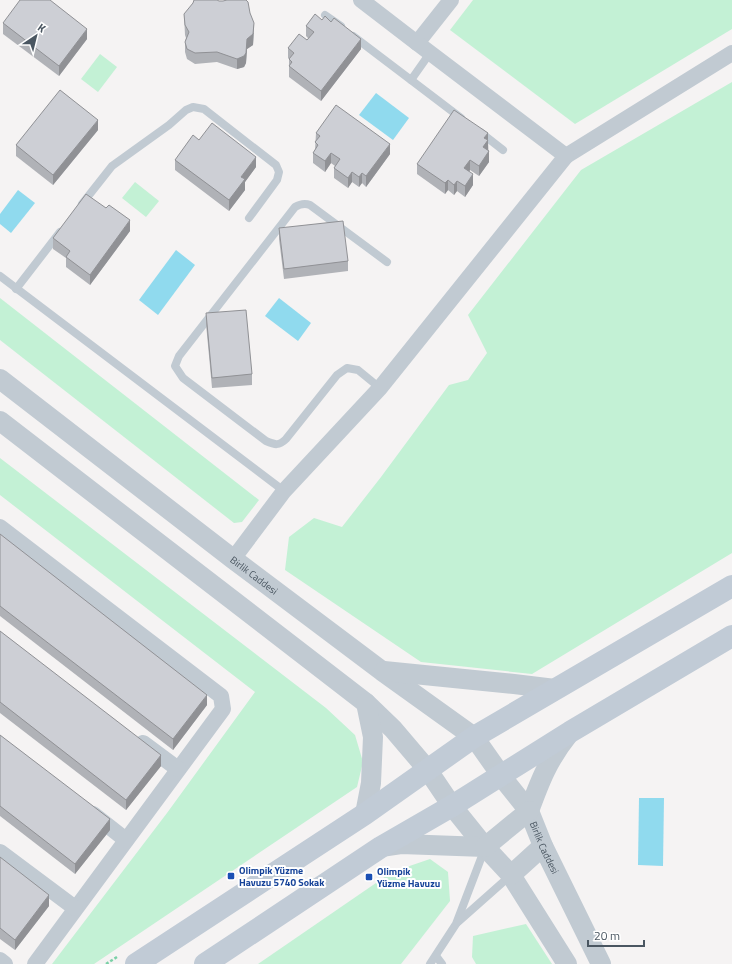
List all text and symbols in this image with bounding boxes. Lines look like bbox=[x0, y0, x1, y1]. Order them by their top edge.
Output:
north arrow bbox=[16, 16, 56, 56]
text: K bbox=[34, 19, 49, 37]
street label: Birlik Caddesi bbox=[227, 552, 281, 598]
street label: Birlik Caddesi bbox=[526, 819, 563, 876]
place label: Olimpik Yüzme Havuzu 5740 Sokak bbox=[239, 863, 325, 890]
place label: Olimpik Yüzme Havuzu bbox=[377, 864, 440, 891]
marker: Olimpik Yüzme Havuzu 5740 Sokak bbox=[226, 871, 236, 881]
marker: Olimpik Yüzme Havuzu bbox=[364, 872, 374, 882]
scale bar bbox=[588, 922, 644, 948]
text: 20 m bbox=[594, 926, 620, 945]

